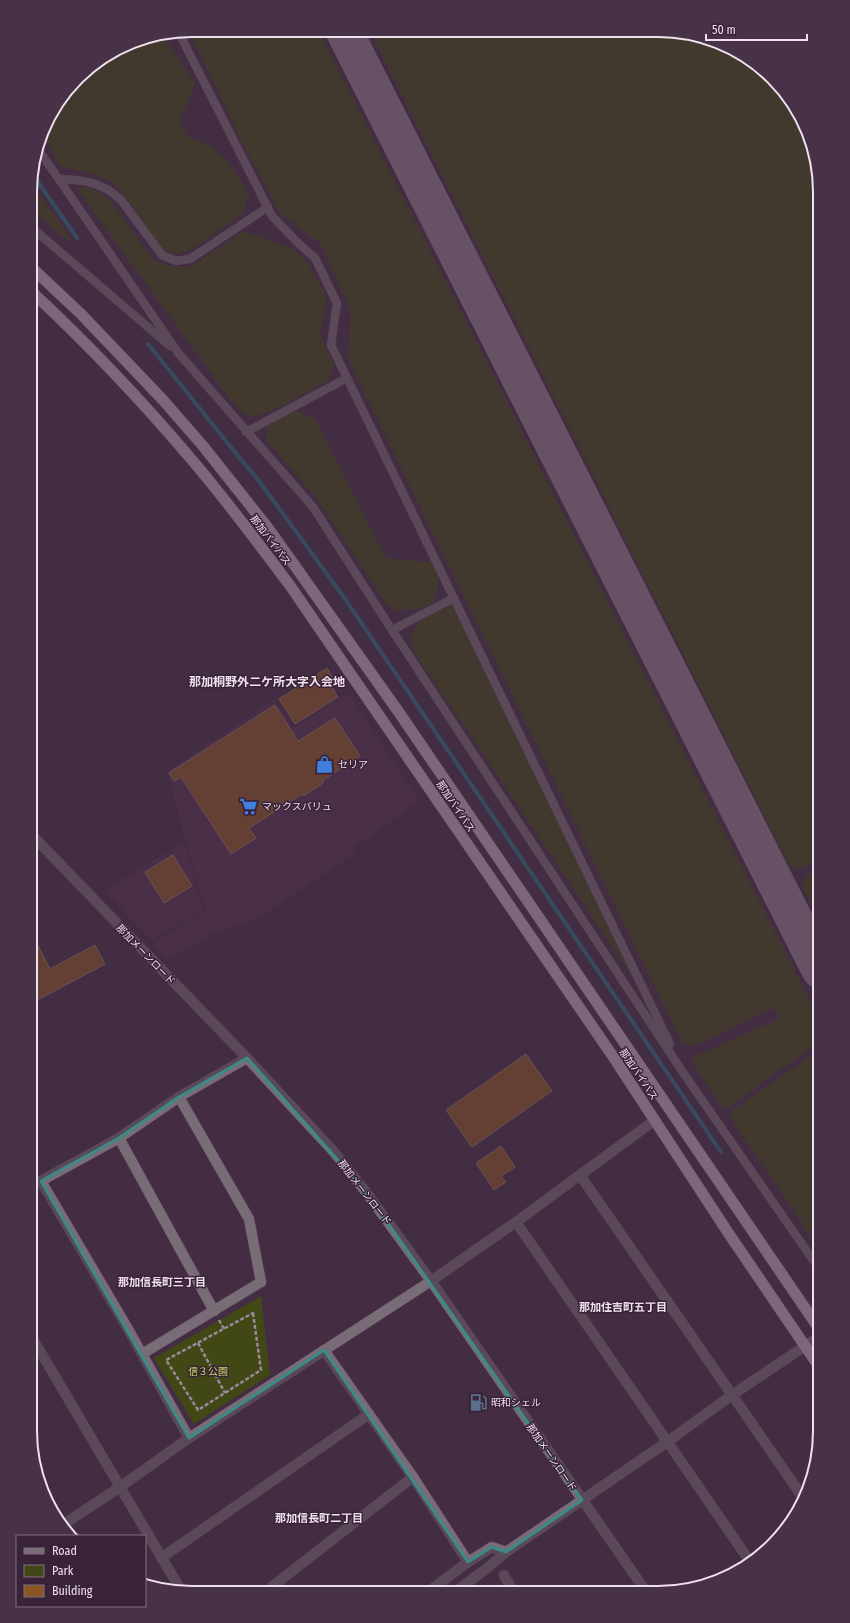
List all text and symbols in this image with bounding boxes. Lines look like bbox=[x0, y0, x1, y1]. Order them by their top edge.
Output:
scale bar bbox=[706, 16, 807, 42]
text: 50 m bbox=[712, 23, 736, 37]
street label: 那加バイパス bbox=[247, 513, 293, 568]
district label: 那加桐野外二ケ所大字入会地 bbox=[189, 675, 345, 689]
shop icon: セリア bbox=[315, 754, 335, 774]
place label: セリア bbox=[338, 759, 368, 771]
street label: 那加バイパス bbox=[433, 778, 477, 835]
supermarket icon: マックスバリュ bbox=[239, 796, 259, 816]
place label: マックスバリュ bbox=[262, 801, 332, 813]
street label: 那加メーンロード bbox=[113, 922, 177, 987]
street label: 那加バイパス bbox=[616, 1046, 660, 1103]
street label: 那加メーンロード bbox=[335, 1158, 393, 1228]
district label: 那加信長町三丁目 bbox=[118, 1276, 206, 1289]
district label: 那加住吉町五丁目 bbox=[579, 1301, 667, 1314]
park label: 信３公園 bbox=[188, 1366, 228, 1378]
fuel station icon: 昭和シェル bbox=[468, 1392, 488, 1412]
place label: 昭和シェル bbox=[491, 1397, 541, 1409]
street label: 那加メーンロード bbox=[523, 1422, 579, 1494]
district label: 那加信長町二丁目 bbox=[275, 1512, 363, 1525]
legend bbox=[16, 1535, 146, 1607]
text: Road bbox=[52, 1544, 77, 1558]
text: Park bbox=[52, 1564, 74, 1578]
text: Building bbox=[52, 1584, 93, 1598]

